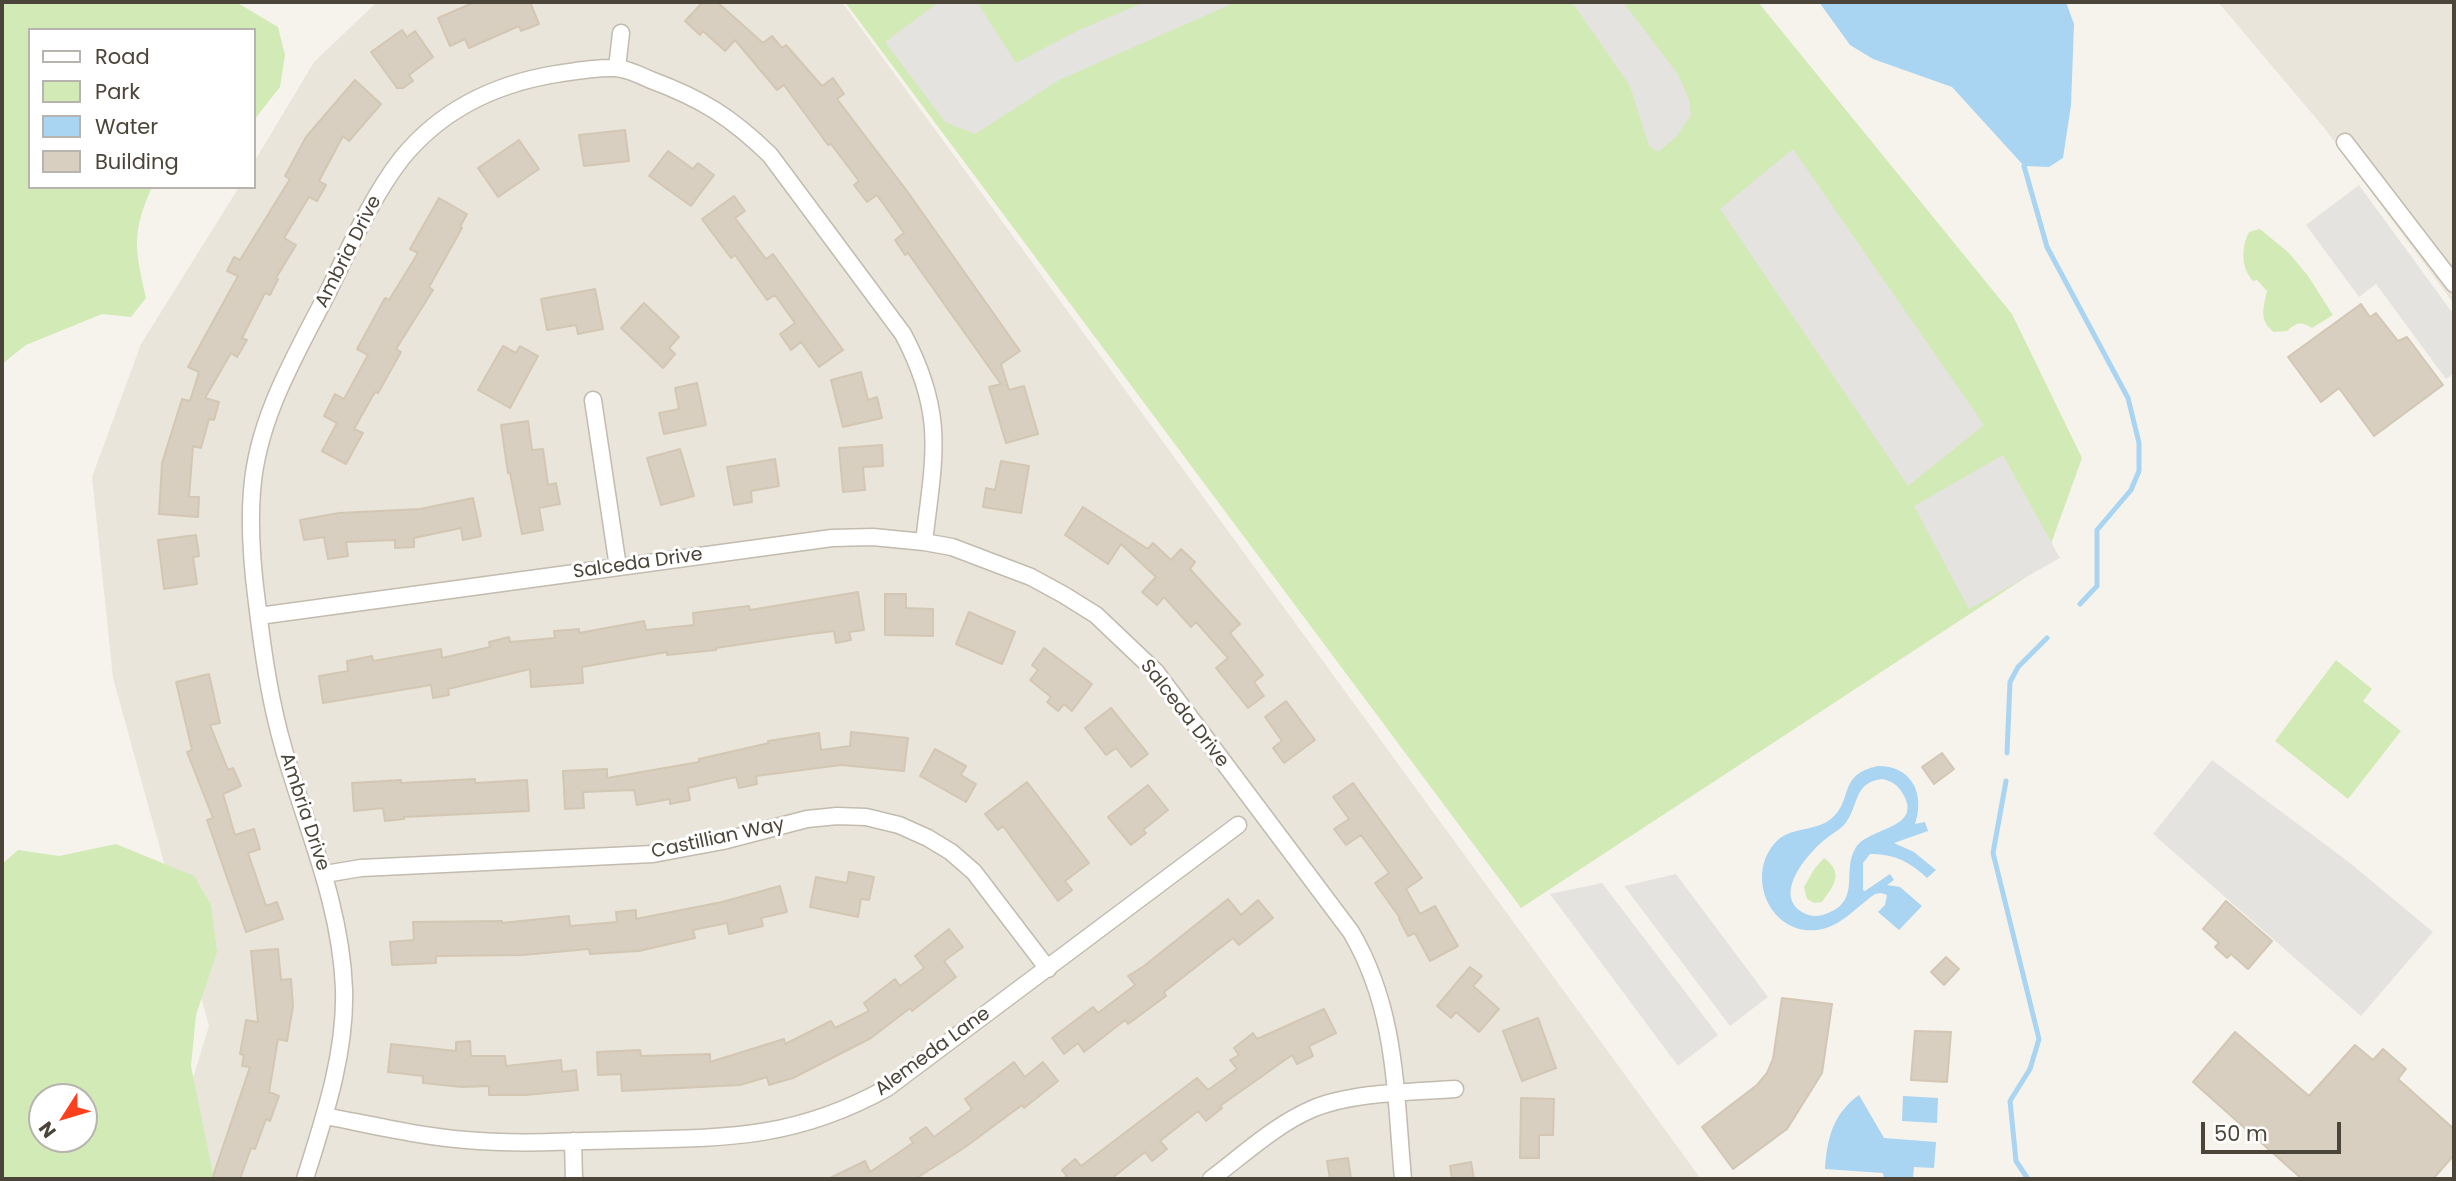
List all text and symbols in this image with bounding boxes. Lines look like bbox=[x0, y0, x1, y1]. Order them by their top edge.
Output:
legend bbox=[28, 28, 256, 189]
text: Road bbox=[95, 42, 150, 71]
text: Park bbox=[95, 77, 140, 106]
text: Water bbox=[95, 112, 158, 141]
text: Building bbox=[95, 147, 179, 176]
street label: Ambria Drive bbox=[311, 192, 387, 312]
street label: Salceda Drive bbox=[572, 544, 704, 584]
street label: Salceda Drive bbox=[1135, 656, 1233, 772]
street label: Ambria Drive bbox=[274, 750, 334, 874]
street label: Castillian Way bbox=[650, 814, 786, 864]
street label: Alemeda Lane bbox=[871, 1003, 995, 1101]
north arrow bbox=[28, 1083, 98, 1153]
scale bar bbox=[2204, 1108, 2344, 1152]
text: N bbox=[32, 1116, 63, 1144]
text: 50 m bbox=[2214, 1119, 2268, 1148]

